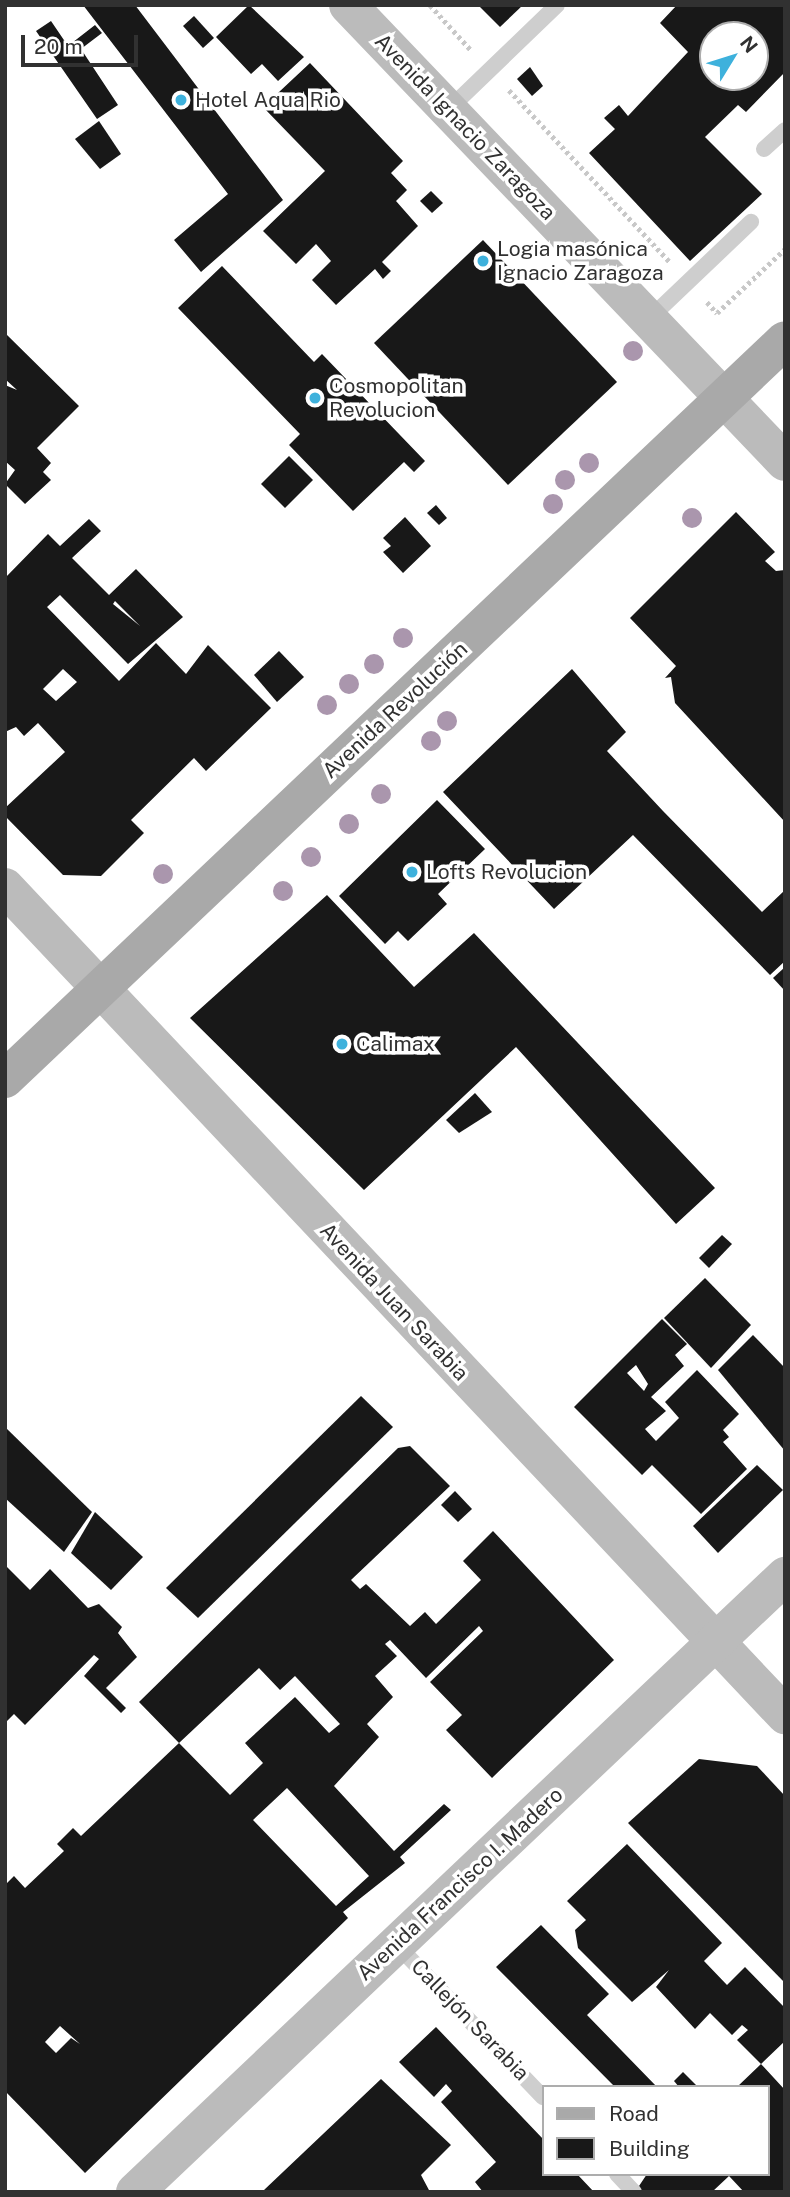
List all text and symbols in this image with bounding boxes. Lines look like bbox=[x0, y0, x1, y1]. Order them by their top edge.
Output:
scale bar bbox=[24, 21, 142, 65]
north arrow bbox=[699, 21, 769, 91]
street label: Avenida Ignacio Zaragoza bbox=[369, 29, 561, 225]
text: N bbox=[736, 32, 762, 57]
text: 20 m bbox=[34, 34, 83, 59]
place label: Hotel Aqua Rio bbox=[195, 87, 341, 113]
marker: Hotel Aqua Rio bbox=[173, 92, 189, 108]
place label: Logia masónica Ignacio Zaragoza bbox=[497, 236, 664, 286]
marker: Logia masónica Ignacio Zaragoza bbox=[475, 253, 491, 269]
place label: Cosmopolitan Revolucion bbox=[329, 373, 464, 423]
marker: Cosmopolitan Revolucion bbox=[307, 390, 323, 406]
street label: Avenida Revolución bbox=[317, 636, 473, 784]
place label: Lofts Revolucion bbox=[426, 859, 587, 885]
marker: Lofts Revolucion bbox=[404, 864, 420, 880]
place label: Calimax bbox=[356, 1031, 435, 1057]
marker: Calimax bbox=[334, 1036, 350, 1052]
street label: Avenida Juan Sarabia bbox=[315, 1218, 473, 1386]
street label: Avenida Francisco I. Madero bbox=[352, 1782, 568, 1986]
street label: Callejón Sarabia bbox=[406, 1954, 534, 2086]
legend bbox=[542, 2085, 769, 2176]
text: Road bbox=[609, 2101, 659, 2126]
text: Building bbox=[609, 2136, 690, 2161]

